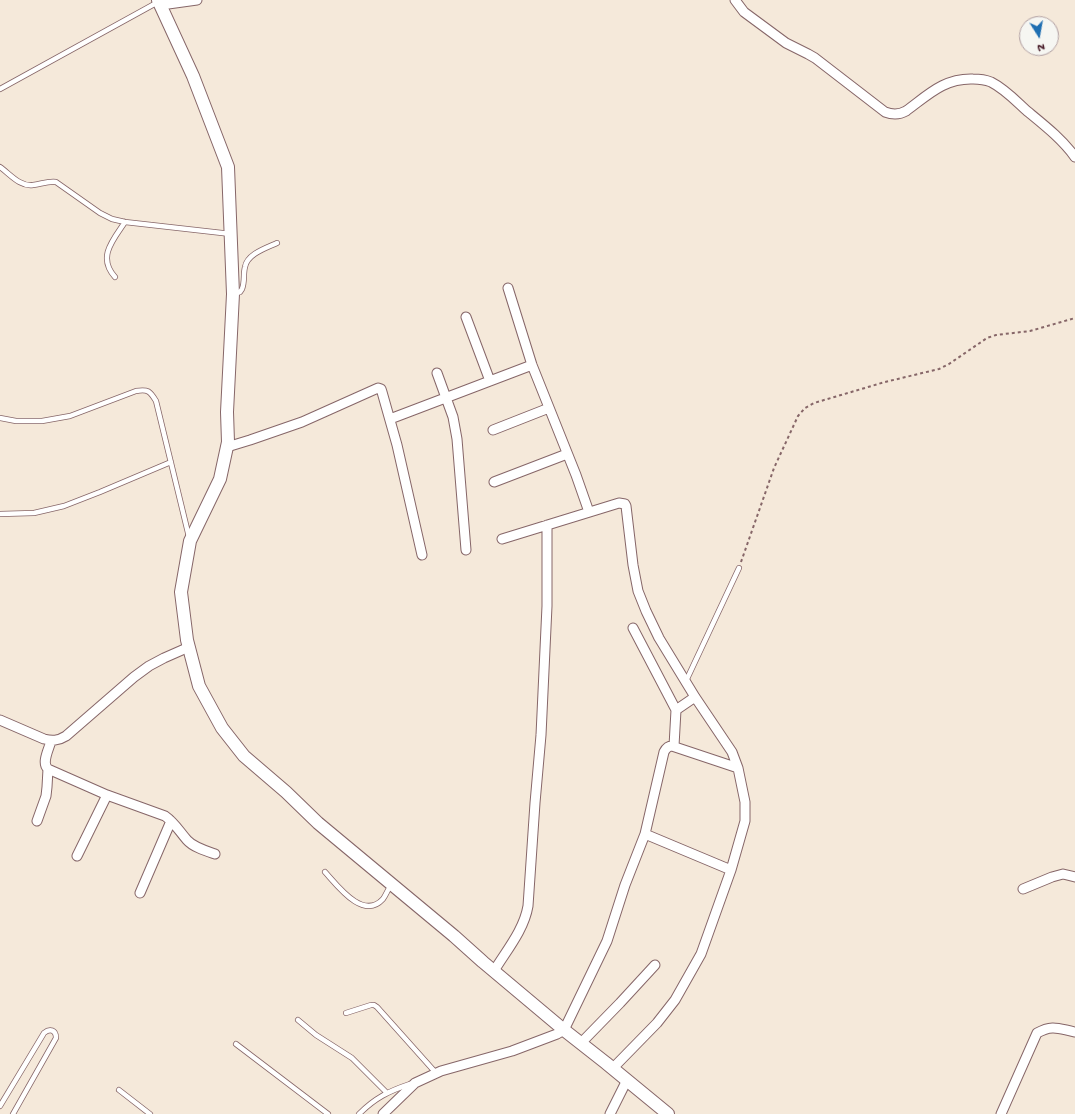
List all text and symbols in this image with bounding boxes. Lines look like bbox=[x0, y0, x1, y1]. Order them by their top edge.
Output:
north arrow bbox=[1019, 16, 1059, 56]
text: N bbox=[1036, 40, 1046, 53]

